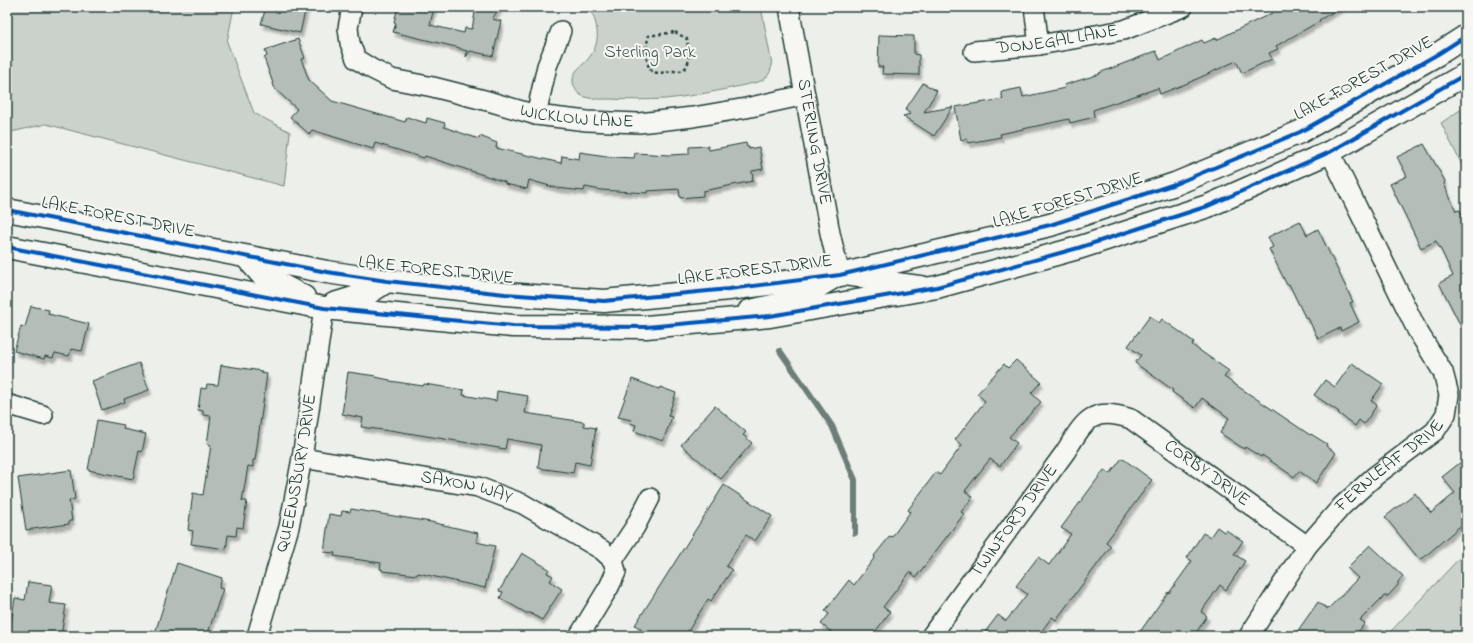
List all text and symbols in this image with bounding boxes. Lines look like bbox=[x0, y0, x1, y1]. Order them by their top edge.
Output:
street label: DONEGAL LANE bbox=[994, 18, 1120, 62]
street label: LAKE FOREST DRIVE bbox=[1290, 30, 1438, 128]
park label: Sterling Park bbox=[604, 40, 696, 67]
street label: STERLING DRIVE bbox=[789, 77, 838, 207]
street label: WICKLOW LANE bbox=[516, 98, 634, 136]
street label: LAKE FOREST DRIVE bbox=[990, 166, 1146, 236]
street label: LAKE FOREST DRIVE bbox=[39, 190, 197, 246]
street label: LAKE FOREST DRIVE bbox=[676, 249, 834, 293]
street label: LAKE FOREST DRIVE bbox=[357, 250, 515, 292]
street label: QUEENSBURY DRIVE bbox=[269, 392, 324, 555]
street label: FERNLEAF DRIVE bbox=[1329, 415, 1452, 520]
street label: CORBY DRIVE bbox=[1158, 434, 1255, 514]
street label: TWINFORD DRIVE bbox=[964, 459, 1065, 584]
street label: SAXON WAY bbox=[419, 465, 516, 512]

